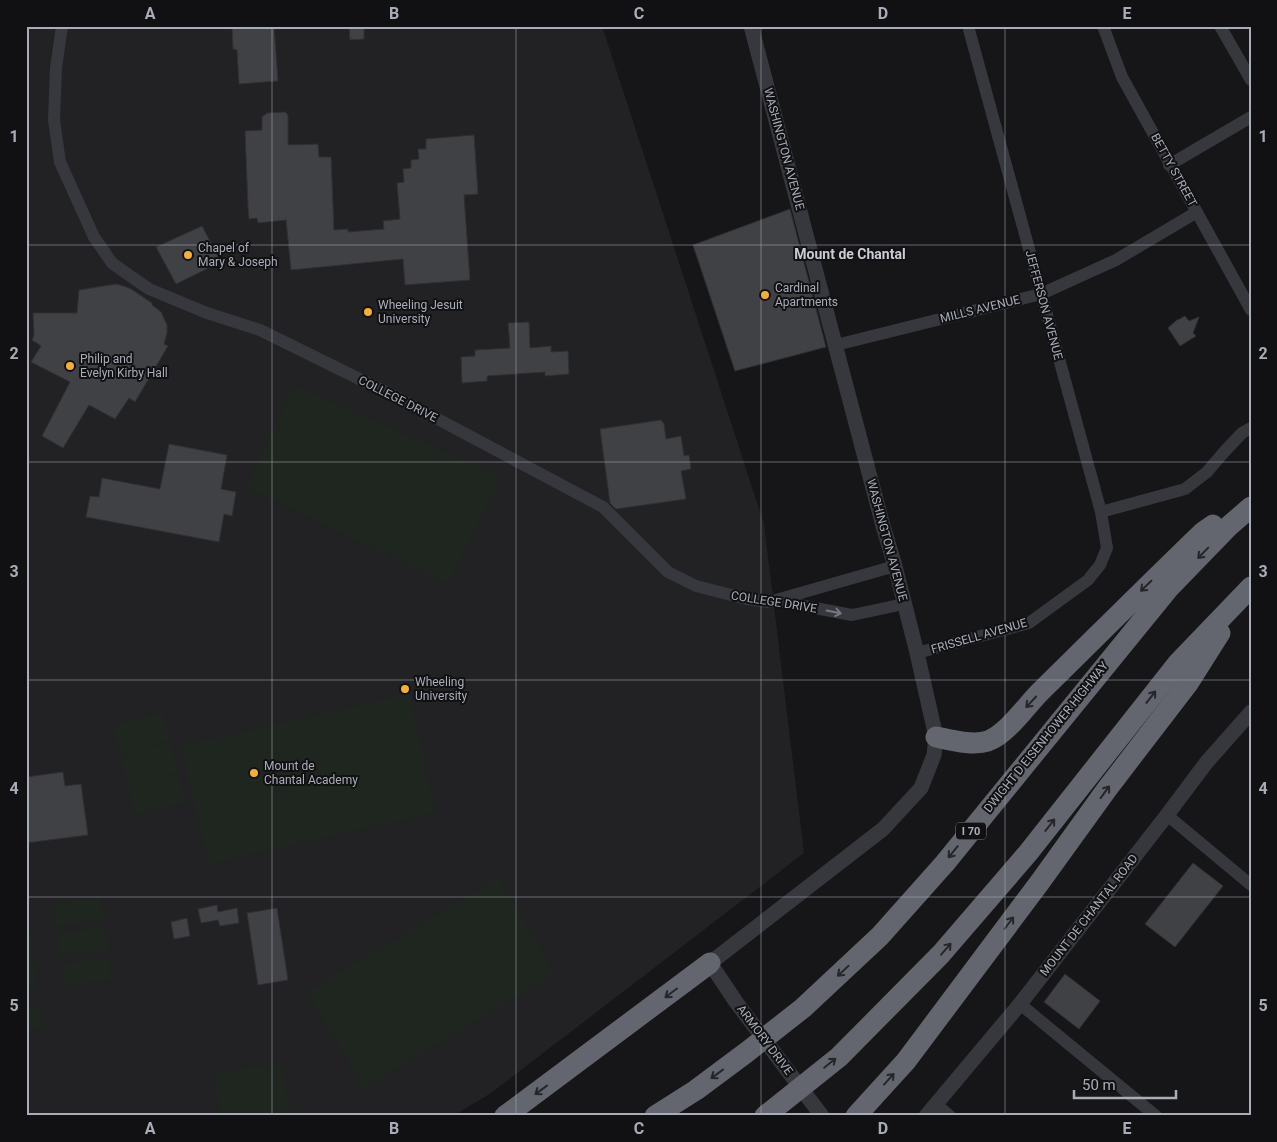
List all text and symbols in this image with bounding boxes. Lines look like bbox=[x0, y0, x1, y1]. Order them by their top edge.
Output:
text: A bbox=[145, 4, 156, 23]
text: B bbox=[389, 4, 399, 23]
text: C bbox=[634, 4, 644, 23]
text: D bbox=[878, 4, 888, 23]
text: E bbox=[1123, 4, 1132, 23]
street label: WASHINGTON AVENUE bbox=[761, 87, 807, 212]
text: 1 bbox=[9, 127, 19, 146]
text: 1 bbox=[1258, 127, 1268, 146]
street label: BETTY STREET bbox=[1148, 131, 1200, 209]
place label: Chapel of Mary & Joseph bbox=[198, 241, 278, 269]
district label: Mount de Chantal bbox=[794, 246, 906, 262]
marker: Chapel of Mary & Joseph bbox=[182, 249, 194, 261]
street label: JEFFERSON AVENUE bbox=[1023, 249, 1065, 361]
place label: Cardinal Apartments bbox=[775, 281, 838, 309]
marker: Cardinal Apartments bbox=[759, 289, 771, 301]
street label: MILLS AVENUE bbox=[939, 292, 1022, 326]
place label: Wheeling Jesuit University bbox=[378, 298, 463, 326]
marker: Wheeling Jesuit University bbox=[362, 306, 374, 318]
text: 2 bbox=[9, 344, 19, 363]
text: 2 bbox=[1258, 344, 1268, 363]
place label: Philip and Evelyn Kirby Hall bbox=[80, 352, 168, 380]
marker: Philip and Evelyn Kirby Hall bbox=[64, 360, 76, 372]
street label: COLLEGE DRIVE bbox=[356, 373, 440, 425]
street label: WASHINGTON AVENUE bbox=[864, 478, 910, 603]
one-way arrow bbox=[1197, 547, 1209, 559]
text: 3 bbox=[9, 562, 19, 581]
text: 3 bbox=[1258, 562, 1268, 581]
one-way arrow bbox=[1140, 580, 1152, 593]
street label: COLLEGE DRIVE bbox=[730, 588, 818, 616]
one-way arrow bbox=[825, 608, 841, 617]
street label: FRISSELL AVENUE bbox=[929, 616, 1029, 656]
street label: DWIGHT D EISENHOWER HIGHWAY bbox=[981, 658, 1112, 815]
place label: Wheeling University bbox=[415, 675, 468, 703]
marker: Wheeling University bbox=[399, 683, 411, 695]
one-way arrow bbox=[1146, 690, 1156, 704]
one-way arrow bbox=[1025, 695, 1037, 708]
place label: Mount de Chantal Academy bbox=[264, 759, 358, 787]
marker: Mount de Chantal Academy bbox=[248, 767, 260, 779]
text: 4 bbox=[9, 779, 19, 798]
text: 4 bbox=[1258, 779, 1268, 798]
one-way arrow bbox=[1100, 785, 1110, 799]
one-way arrow bbox=[1045, 819, 1056, 832]
road number: I 70 bbox=[956, 822, 986, 839]
one-way arrow bbox=[948, 846, 959, 859]
street label: MOUNT DE CHANTAL ROAD bbox=[1037, 851, 1141, 979]
one-way arrow bbox=[1004, 917, 1015, 930]
one-way arrow bbox=[940, 943, 952, 956]
one-way arrow bbox=[836, 965, 849, 977]
one-way arrow bbox=[665, 987, 678, 998]
text: 5 bbox=[9, 996, 19, 1015]
text: 5 bbox=[1258, 996, 1268, 1015]
street label: ARMORY DRIVE bbox=[734, 1002, 796, 1078]
one-way arrow bbox=[824, 1058, 837, 1069]
scale bar bbox=[1074, 1067, 1177, 1099]
one-way arrow bbox=[711, 1069, 724, 1080]
one-way arrow bbox=[883, 1073, 895, 1086]
text: 50 m bbox=[1082, 1076, 1116, 1094]
one-way arrow bbox=[534, 1085, 548, 1095]
text: A bbox=[145, 1119, 156, 1138]
text: B bbox=[389, 1119, 399, 1138]
text: C bbox=[634, 1119, 644, 1138]
text: D bbox=[878, 1119, 888, 1138]
text: E bbox=[1123, 1119, 1132, 1138]

